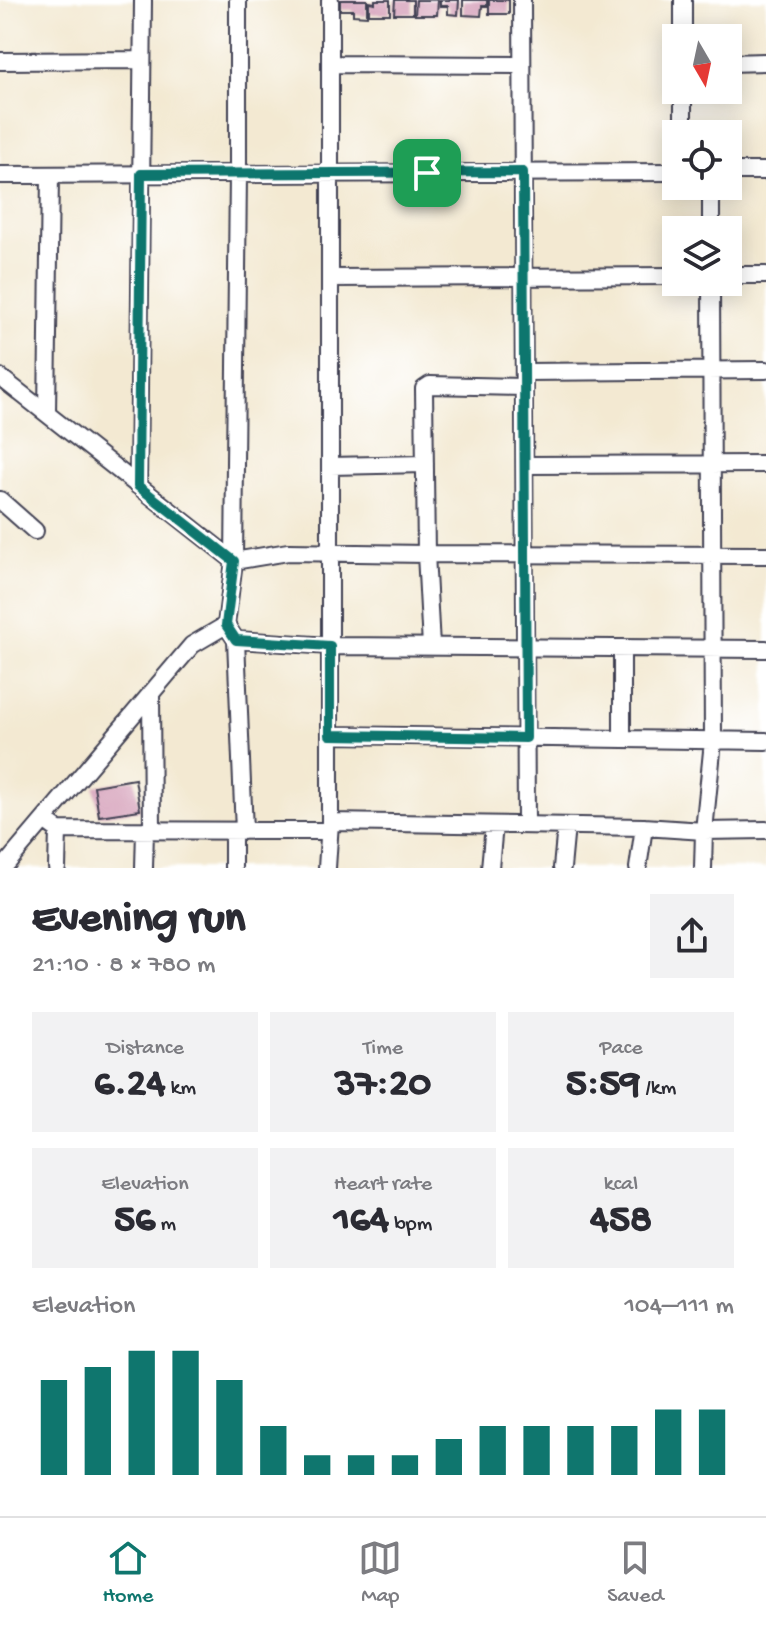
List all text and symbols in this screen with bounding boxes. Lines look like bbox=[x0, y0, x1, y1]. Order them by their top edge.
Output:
north arrow bbox=[662, 24, 742, 104]
map controls bbox=[662, 24, 742, 296]
button: locate bbox=[662, 120, 742, 200]
pin bbox=[393, 139, 461, 207]
icon: arrive bbox=[405, 151, 449, 195]
button: layers bbox=[662, 216, 742, 296]
button: share bbox=[650, 894, 734, 978]
text: Evening run bbox=[32, 895, 245, 947]
text: 21:10 · 8 × 780 m bbox=[32, 951, 215, 982]
text: Distance bbox=[106, 1036, 184, 1062]
text: Time bbox=[363, 1036, 403, 1062]
text: Pace bbox=[599, 1036, 643, 1062]
text: 6.24 bbox=[94, 1062, 165, 1109]
text: 37:20 bbox=[335, 1062, 431, 1109]
text: 5:59 bbox=[566, 1062, 640, 1109]
text: km bbox=[165, 1076, 196, 1102]
text: /km bbox=[640, 1076, 676, 1102]
text: Elevation bbox=[101, 1172, 189, 1198]
text: Heart rate bbox=[334, 1172, 432, 1198]
text: kcal bbox=[604, 1172, 638, 1198]
text: 56 bbox=[114, 1198, 155, 1245]
text: 164 bbox=[334, 1198, 389, 1245]
text: 458 bbox=[590, 1198, 652, 1245]
text: m bbox=[155, 1212, 176, 1238]
text: bpm bbox=[389, 1212, 432, 1238]
text: Elevation bbox=[32, 1292, 135, 1323]
text: 104–111 m bbox=[624, 1292, 734, 1323]
tab: Home bbox=[102, 1536, 153, 1610]
tab: Map bbox=[358, 1536, 402, 1610]
tab: Saved bbox=[607, 1536, 664, 1610]

